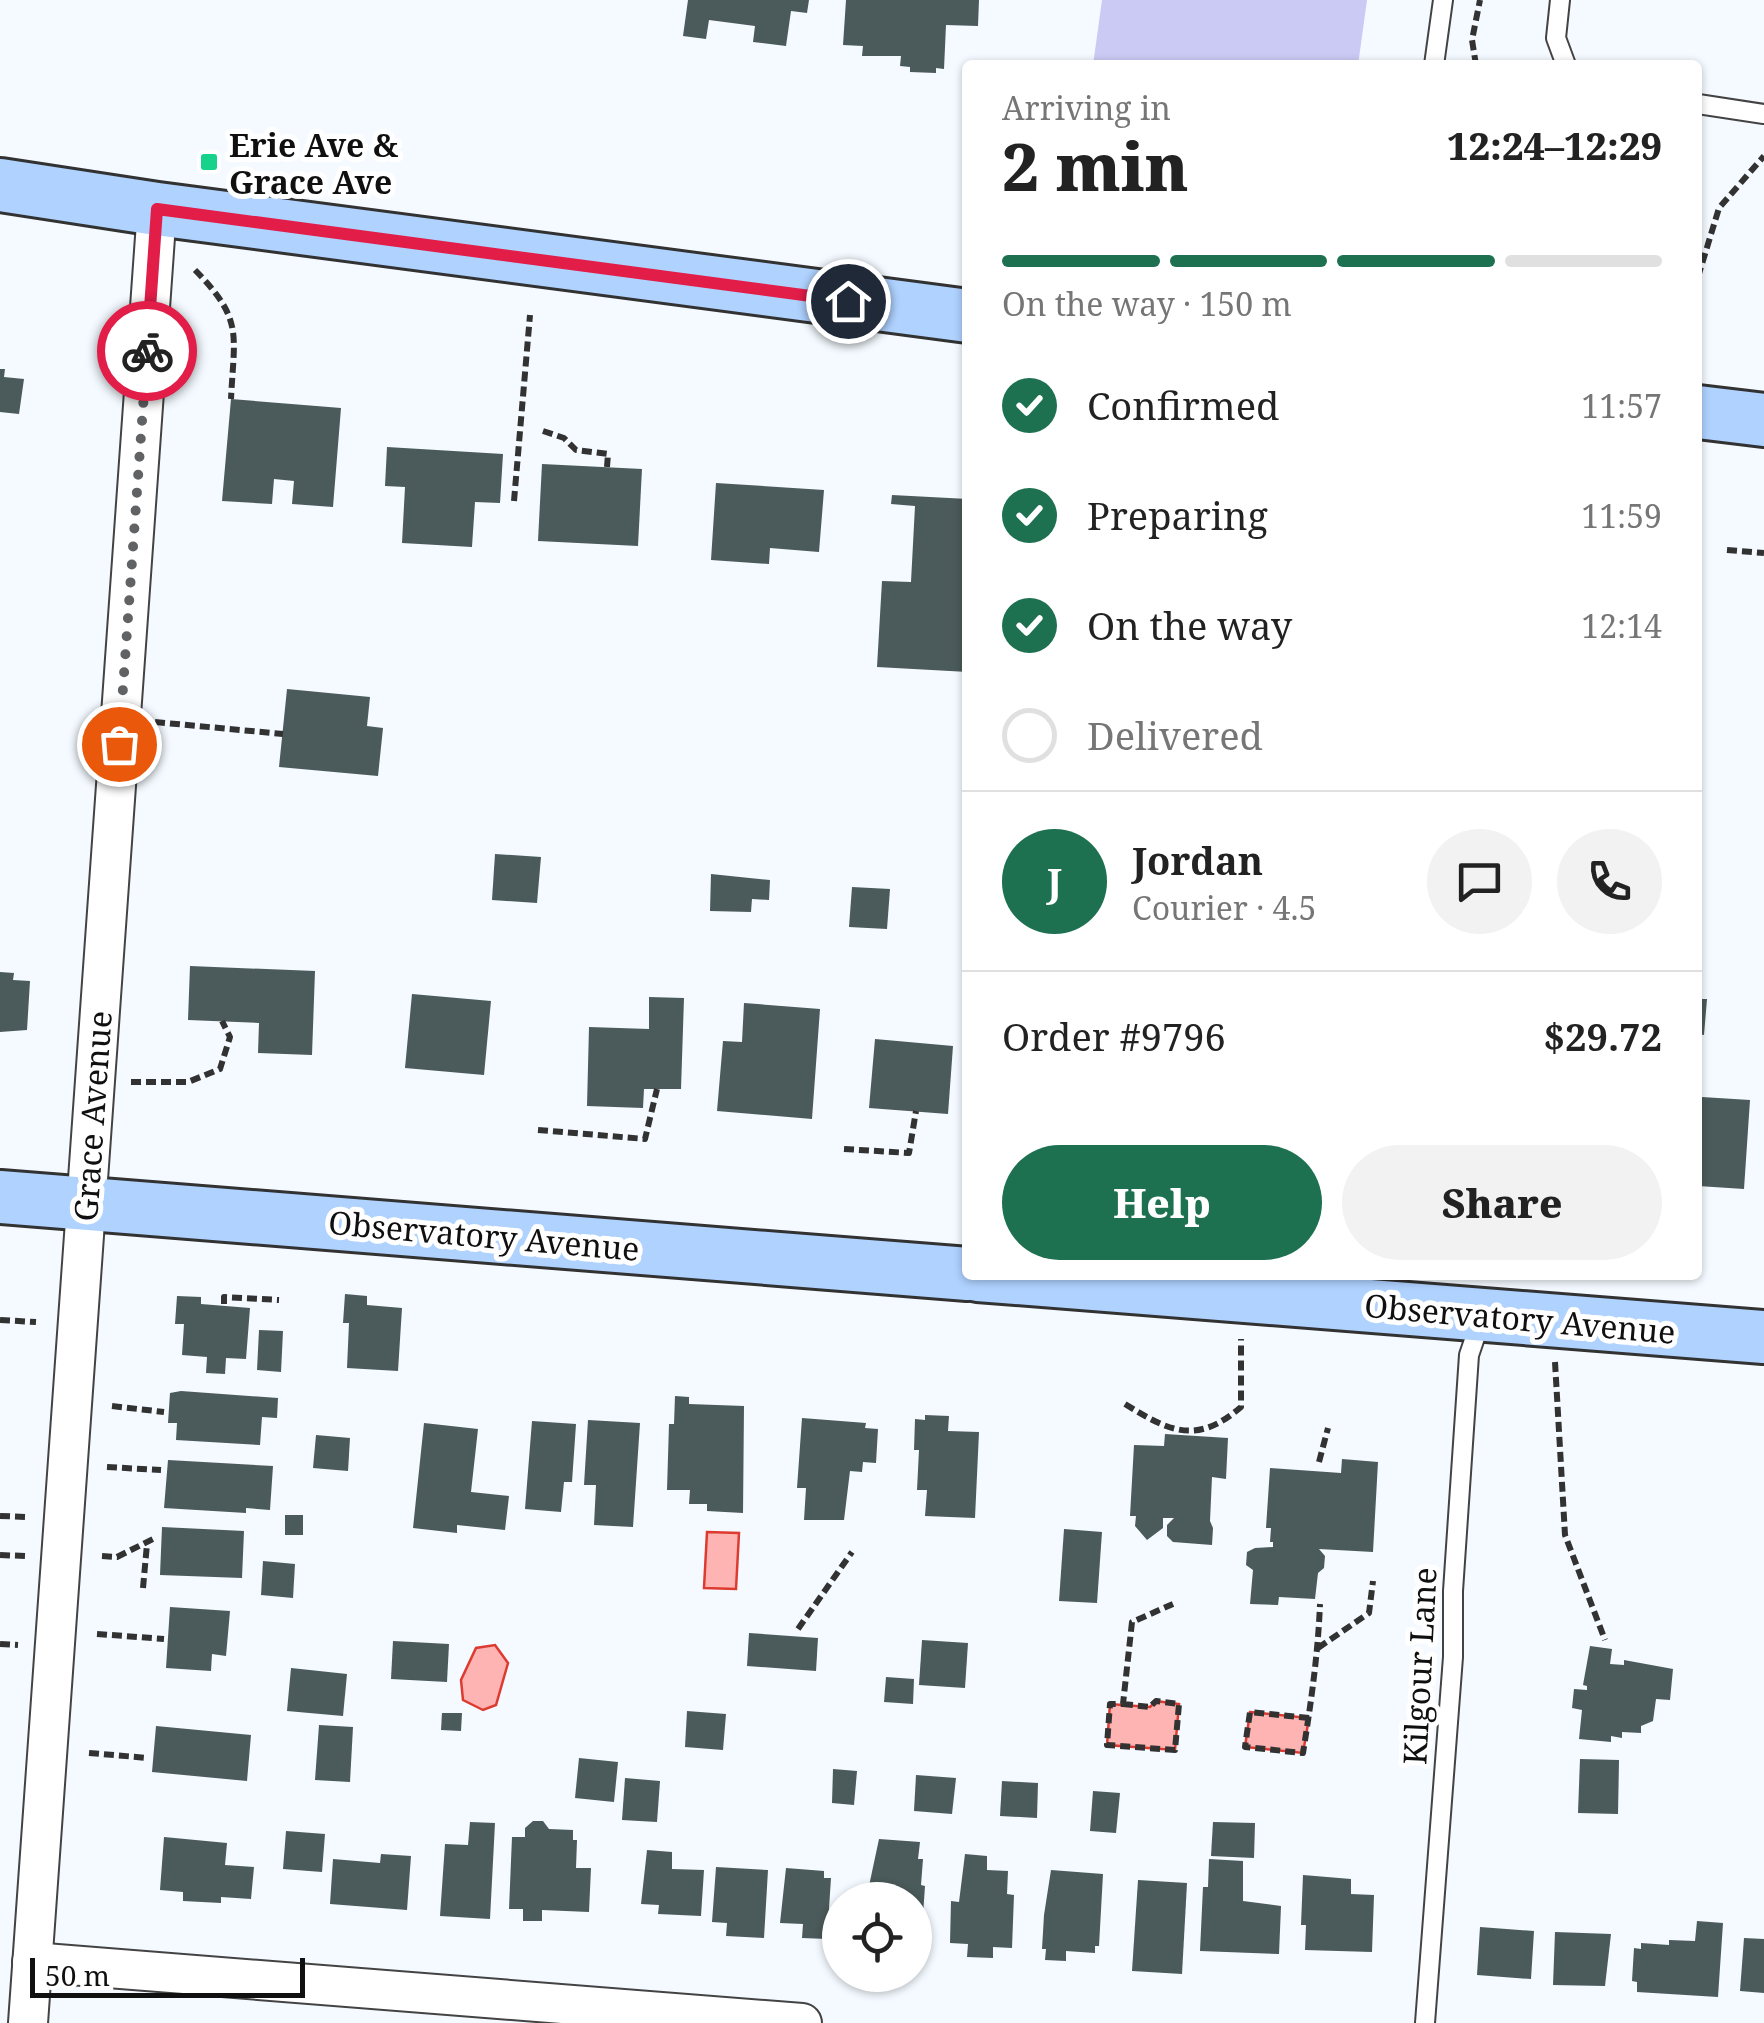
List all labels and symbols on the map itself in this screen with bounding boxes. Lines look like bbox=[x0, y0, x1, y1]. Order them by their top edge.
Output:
place label: Erie Ave & Grace Ave bbox=[229, 123, 399, 203]
marker: Erie Ave & Grace Ave bbox=[198, 151, 220, 173]
pin bbox=[806, 259, 891, 344]
courier bbox=[97, 301, 197, 401]
pin bbox=[77, 702, 162, 787]
street label: Grace Avenue bbox=[63, 1009, 121, 1223]
street label: Observatory Avenue bbox=[327, 1200, 641, 1270]
street label: Observatory Avenue bbox=[1363, 1283, 1677, 1353]
street label: Kilgour Lane bbox=[1392, 1566, 1446, 1766]
scale bar bbox=[30, 1953, 305, 1998]

